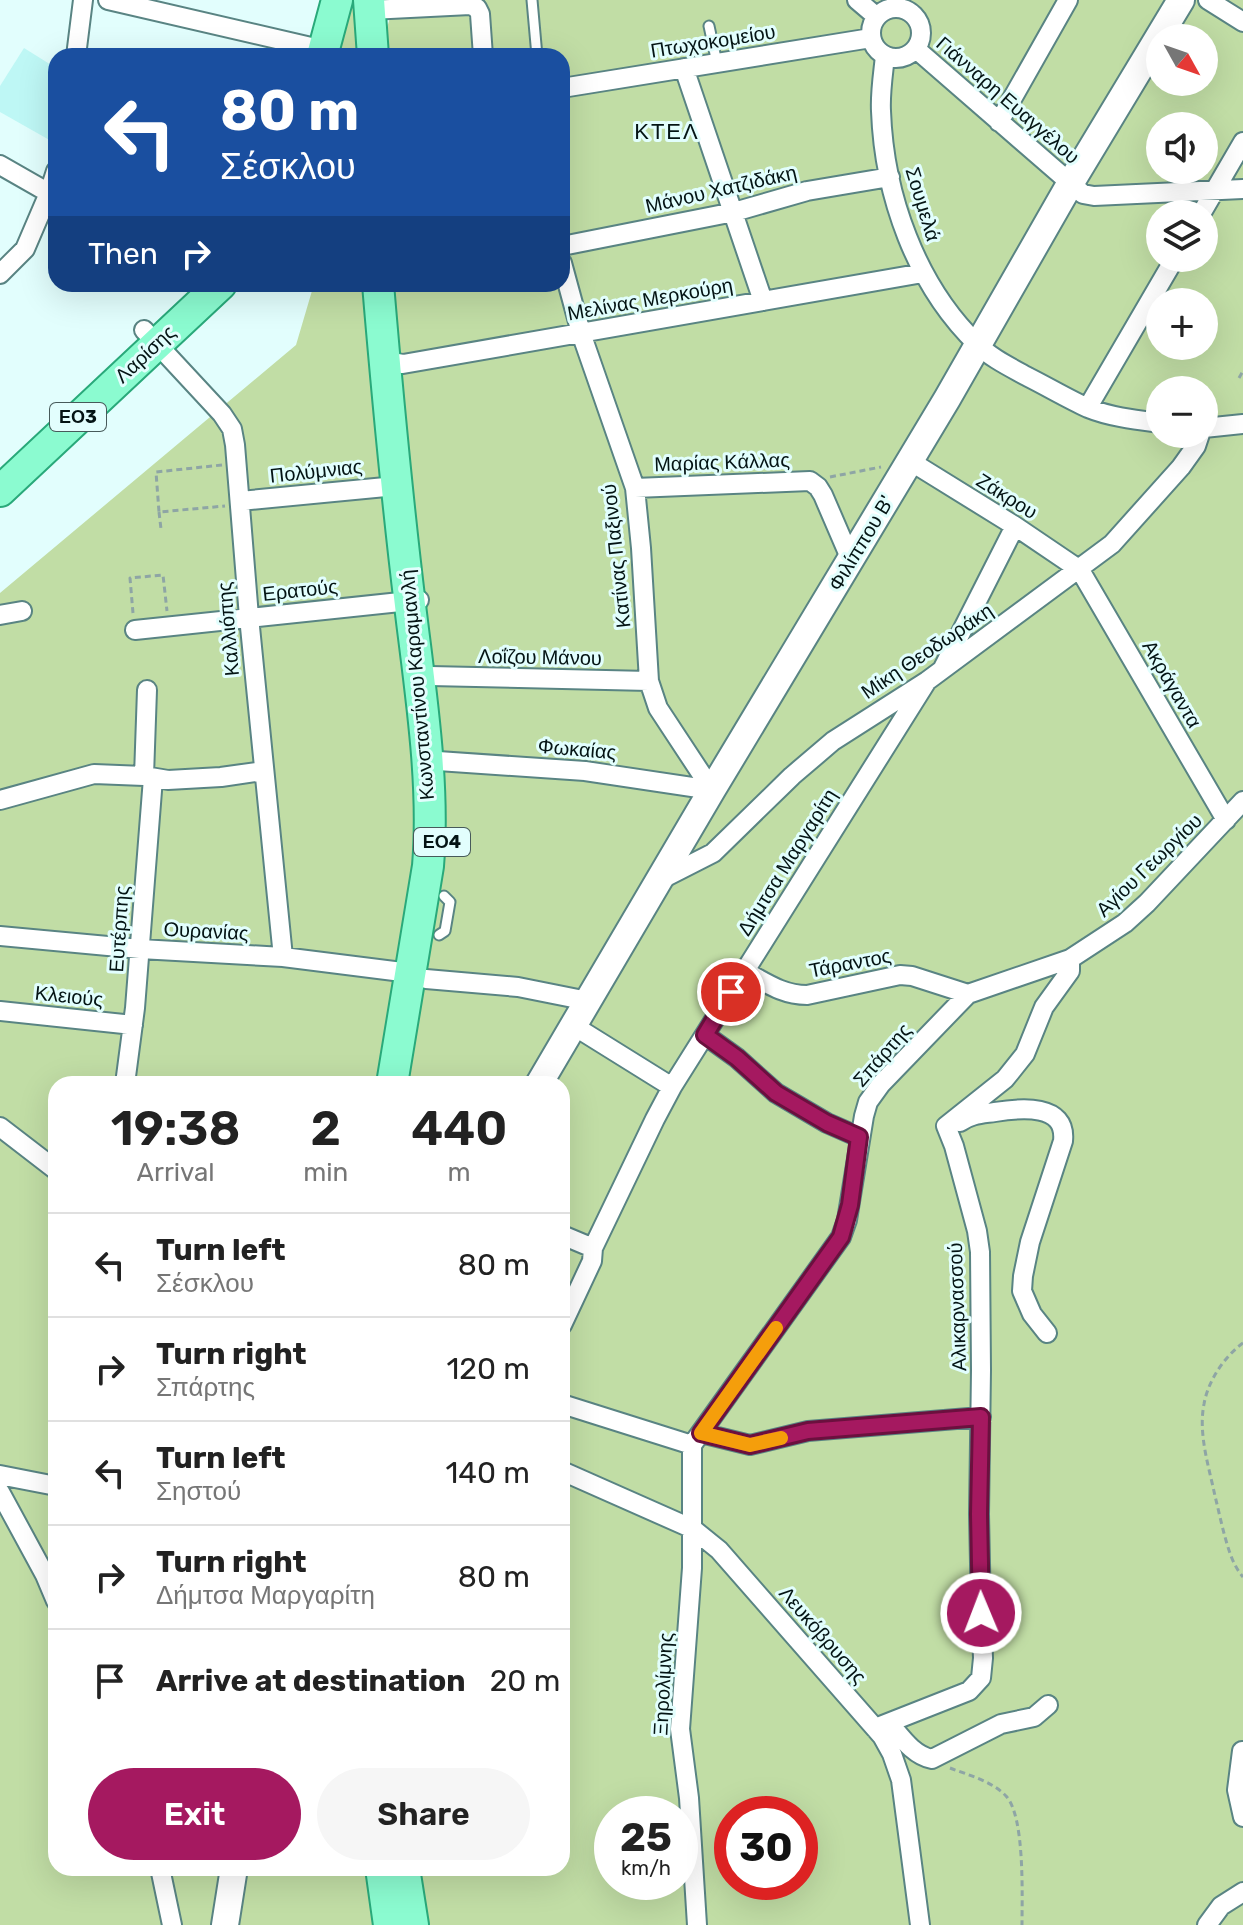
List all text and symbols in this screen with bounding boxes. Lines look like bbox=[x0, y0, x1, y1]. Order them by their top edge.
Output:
street label: Πτωχοκομείου bbox=[649, 19, 777, 63]
north arrow bbox=[1146, 24, 1218, 96]
map controls bbox=[1146, 24, 1218, 448]
street label: Γιάνναρη Ευαγγέλου bbox=[932, 31, 1084, 169]
text: 80 m bbox=[220, 78, 359, 144]
icon: left bbox=[88, 80, 192, 184]
button: sound bbox=[1146, 112, 1218, 184]
district label: ΚΤΕΛ bbox=[634, 118, 700, 145]
text: Σέσκλου bbox=[220, 145, 356, 188]
street label: Μάνου Χατζιδάκη bbox=[643, 160, 799, 218]
street label: Σουμελά bbox=[900, 164, 946, 244]
button: layers bbox=[1146, 200, 1218, 272]
icon: right bbox=[174, 232, 218, 276]
text: Then bbox=[88, 236, 158, 272]
street label: Μελίνας Μερκούρη bbox=[565, 273, 735, 325]
button: + bbox=[1146, 288, 1218, 360]
street label: Λαρίσης bbox=[110, 320, 180, 388]
button: − bbox=[1146, 376, 1218, 448]
road number: ΕΟ3 bbox=[50, 403, 106, 431]
street label: Μαρίας Κάλλας bbox=[654, 448, 791, 476]
street label: Πολύμνιας bbox=[269, 454, 364, 488]
street label: Ζάκρου bbox=[972, 468, 1042, 524]
street label: Κατίνας Παξινού bbox=[597, 483, 635, 629]
street label: Φιλίππου Β' bbox=[823, 491, 899, 595]
street label: Κωνσταντίνου Καραμανλή bbox=[395, 569, 439, 801]
street label: Ερατούς bbox=[261, 574, 339, 606]
street label: Καλλιόπης bbox=[212, 581, 244, 677]
street label: Μίκη Θεοδωράκη bbox=[857, 598, 997, 704]
street label: Ακράγαντα bbox=[1137, 636, 1207, 732]
street label: Λοΐζου Μάνου bbox=[478, 644, 602, 670]
street label: Φωκαίας bbox=[537, 734, 618, 764]
street label: Δήμτσα Μαργαρίτη bbox=[732, 784, 842, 940]
street label: Αγίου Γεωργίου bbox=[1091, 809, 1207, 921]
road number: ΕΟ4 bbox=[414, 828, 470, 856]
street label: Ευτέρπης bbox=[104, 885, 134, 973]
street label: Ουρανίας bbox=[163, 917, 249, 945]
street label: Τάραντος bbox=[807, 943, 893, 983]
pin bbox=[697, 958, 765, 1026]
icon: arrive bbox=[709, 970, 753, 1014]
street label: Κλειούς bbox=[34, 980, 105, 1012]
street label: Σπάρτης bbox=[848, 1018, 916, 1092]
text: 19:38 bbox=[111, 1100, 240, 1157]
text: 2 bbox=[311, 1100, 341, 1157]
text: 440 bbox=[411, 1100, 507, 1157]
text: Arrival bbox=[137, 1157, 215, 1188]
text: min bbox=[303, 1157, 348, 1188]
text: m bbox=[448, 1157, 471, 1188]
text: Turn left bbox=[156, 1232, 286, 1268]
street label: Αλικαρνασσού bbox=[943, 1242, 971, 1372]
icon: left bbox=[88, 1243, 132, 1287]
text: 80 m bbox=[458, 1247, 530, 1283]
text: Σέσκλου bbox=[156, 1268, 254, 1299]
text: Turn right bbox=[156, 1336, 307, 1372]
icon: right bbox=[88, 1347, 132, 1391]
text: 120 m bbox=[446, 1351, 530, 1387]
text: Σπάρτης bbox=[156, 1372, 255, 1403]
text: Turn left bbox=[156, 1440, 286, 1476]
icon: left bbox=[88, 1451, 132, 1495]
text: 140 m bbox=[445, 1455, 530, 1491]
text: Σηστού bbox=[156, 1476, 241, 1507]
text: Turn right bbox=[156, 1544, 307, 1580]
icon: right bbox=[88, 1555, 132, 1599]
text: 80 m bbox=[458, 1559, 530, 1595]
position arrow bbox=[939, 1571, 1023, 1655]
text: Δήμτσα Μαργαρίτη bbox=[156, 1580, 375, 1611]
street label: Λευκόβρυσης bbox=[774, 1581, 872, 1689]
street label: Ξηρολίμνης bbox=[648, 1632, 678, 1736]
icon: arrive bbox=[88, 1659, 132, 1703]
text: Arrive at destination bbox=[156, 1663, 466, 1699]
text: 20 m bbox=[490, 1663, 560, 1699]
button: Exit bbox=[88, 1768, 301, 1860]
button: Share bbox=[317, 1768, 530, 1860]
speed limit sign: 30 bbox=[714, 1796, 818, 1900]
text: 25 bbox=[620, 1814, 672, 1861]
text: km/h bbox=[621, 1856, 671, 1880]

